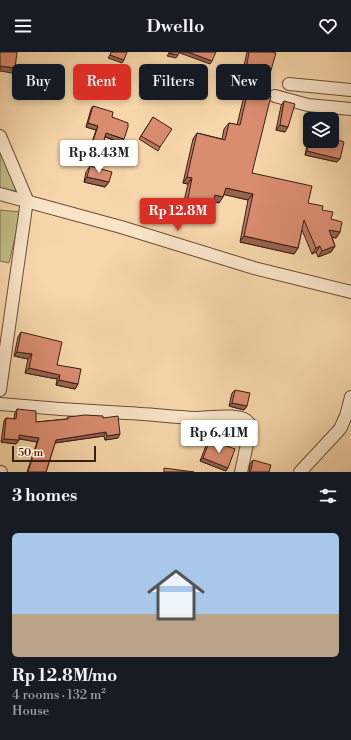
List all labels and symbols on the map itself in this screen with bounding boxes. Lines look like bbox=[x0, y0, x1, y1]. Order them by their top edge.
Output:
pin: Rp 8.43M bbox=[58, 140, 140, 174]
pin: Rp 12.8M bbox=[137, 198, 219, 232]
pin: Rp 6.41M bbox=[178, 420, 260, 454]
scale bar bbox=[12, 444, 96, 463]

